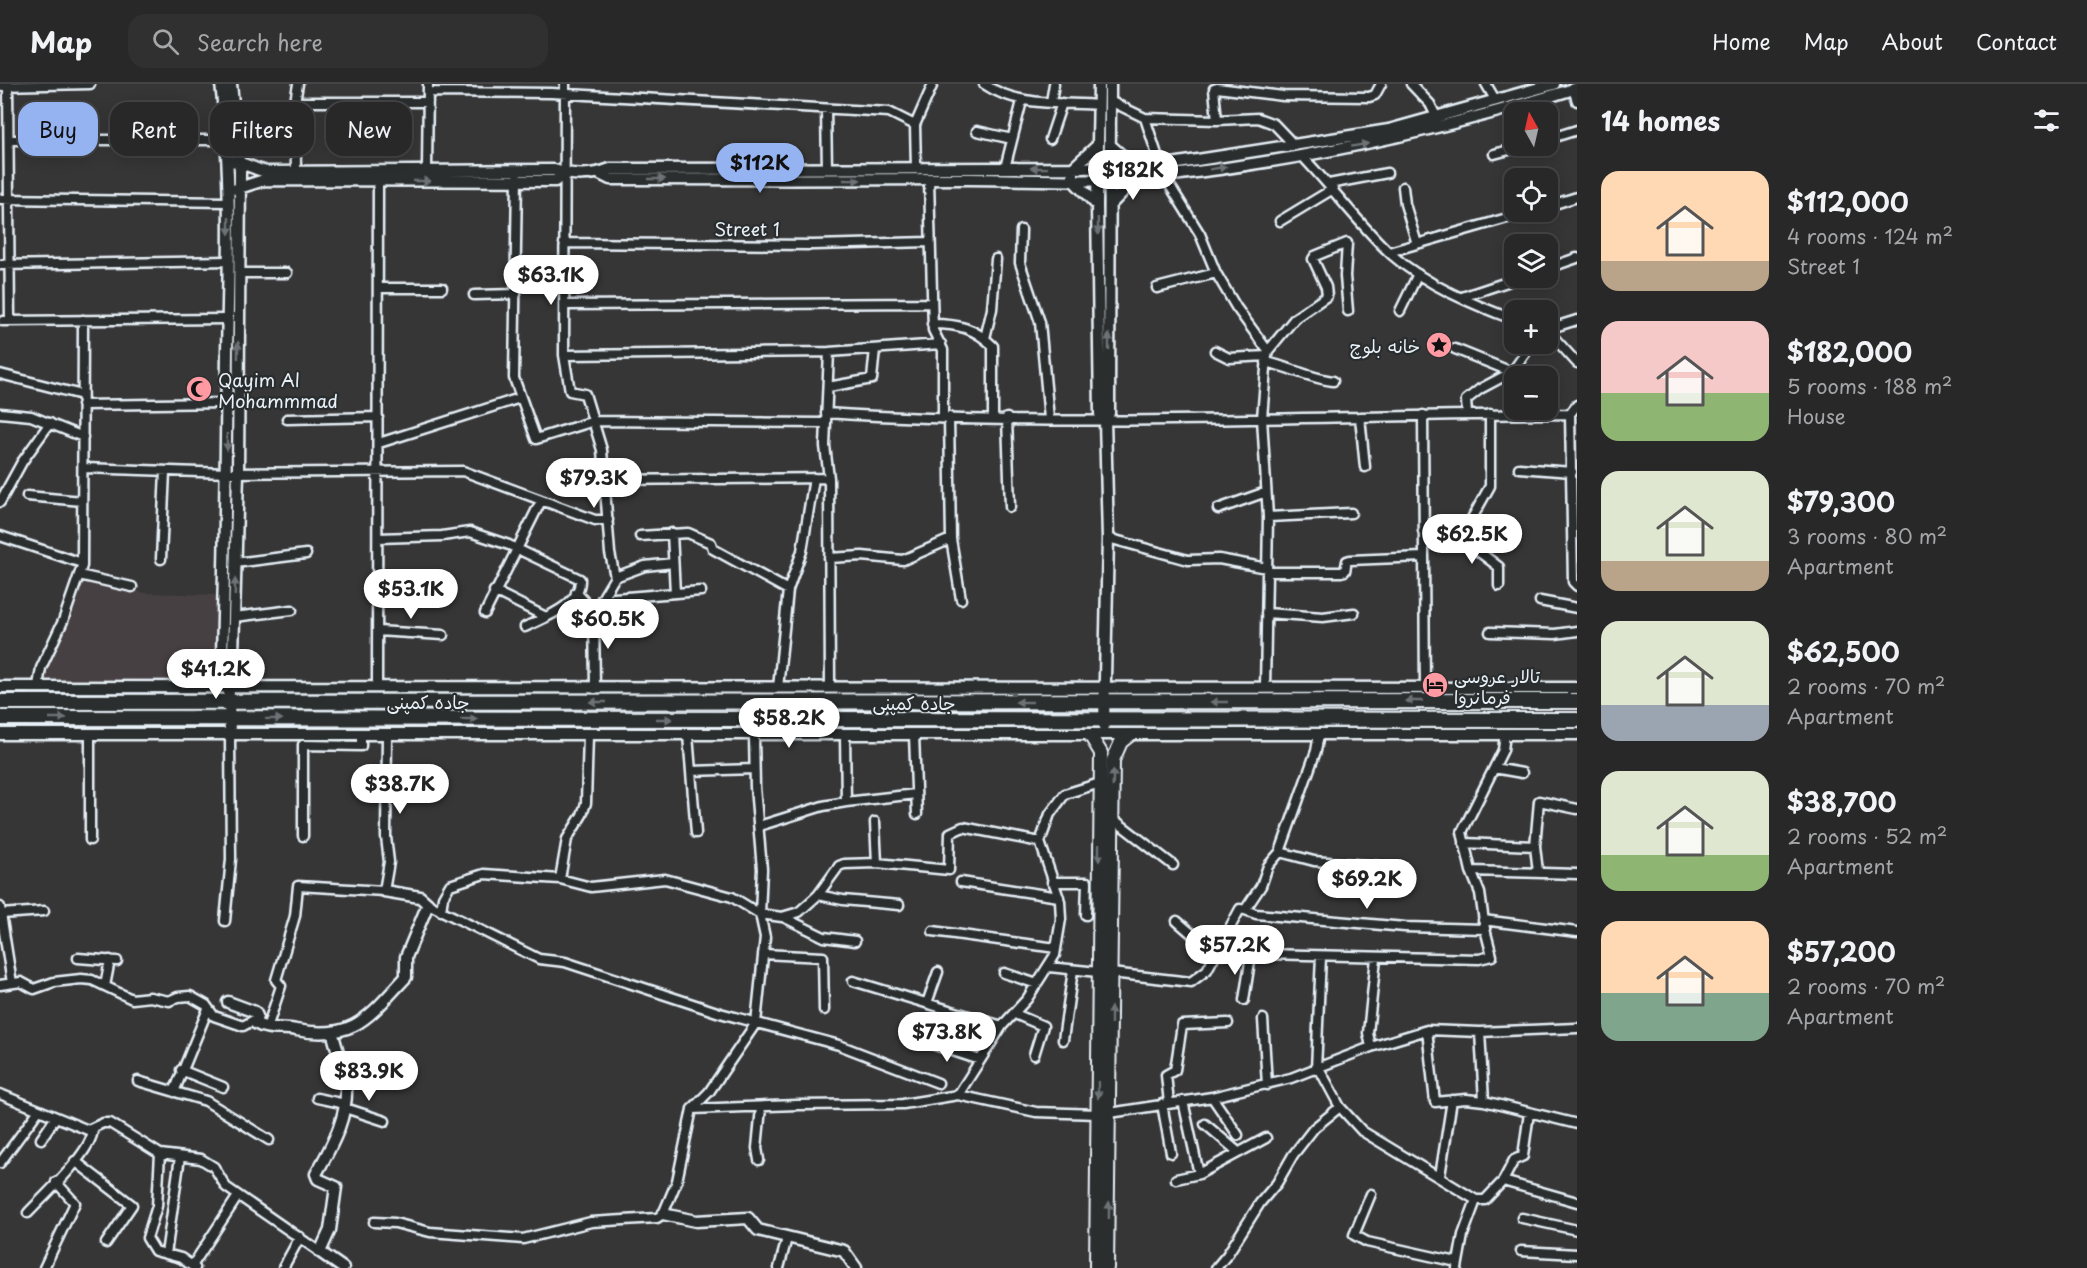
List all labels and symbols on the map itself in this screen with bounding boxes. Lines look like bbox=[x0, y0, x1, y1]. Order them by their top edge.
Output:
north arrow bbox=[1504, 102, 1558, 156]
one-way arrow bbox=[1350, 140, 1369, 149]
pin: $112K bbox=[718, 143, 802, 194]
pin: $182K bbox=[1091, 150, 1175, 201]
one-way arrow bbox=[1030, 163, 1049, 173]
one-way arrow bbox=[1209, 164, 1228, 173]
one-way arrow bbox=[647, 174, 666, 184]
one-way arrow bbox=[842, 175, 861, 185]
one-way arrow bbox=[413, 176, 432, 186]
street label: Street 1 bbox=[714, 215, 780, 242]
one-way arrow bbox=[224, 217, 234, 236]
one-way arrow bbox=[1093, 217, 1103, 236]
pin: $63.1K bbox=[502, 255, 600, 306]
place icon: خانه بلوچ bbox=[1424, 330, 1454, 360]
one-way arrow bbox=[1104, 332, 1114, 351]
place label: خانه بلوچ bbox=[1350, 332, 1420, 359]
one-way arrow bbox=[233, 340, 242, 359]
place label: Qayim Al Mohammmad bbox=[218, 366, 338, 414]
mosque icon: Qayim Al Mohammmad bbox=[184, 374, 214, 404]
one-way arrow bbox=[222, 433, 232, 452]
pin: $79.3K bbox=[545, 458, 643, 509]
pin: $62.5K bbox=[1423, 514, 1521, 565]
pin: $53.1K bbox=[362, 569, 460, 620]
one-way arrow bbox=[230, 577, 240, 596]
pin: $60.5K bbox=[559, 599, 657, 650]
pin: $41.2K bbox=[167, 649, 265, 700]
place label: تالار عروسی فرمانروا bbox=[1454, 662, 1541, 710]
hotel icon: تالار عروسی فرمانروا bbox=[1420, 670, 1450, 700]
street label: جاده کمپنی bbox=[386, 688, 470, 715]
street label: جاده کمپنی bbox=[872, 689, 956, 716]
one-way arrow bbox=[1404, 696, 1423, 706]
one-way arrow bbox=[588, 697, 607, 707]
one-way arrow bbox=[1014, 697, 1033, 707]
one-way arrow bbox=[1209, 697, 1228, 707]
pin: $58.2K bbox=[740, 698, 838, 749]
one-way arrow bbox=[49, 713, 68, 723]
one-way arrow bbox=[265, 714, 284, 723]
one-way arrow bbox=[460, 714, 479, 724]
one-way arrow bbox=[655, 714, 674, 724]
pin: $38.7K bbox=[351, 764, 449, 815]
one-way arrow bbox=[1108, 768, 1117, 787]
one-way arrow bbox=[1094, 844, 1104, 863]
pin: $69.2K bbox=[1318, 859, 1416, 910]
pin: $57.2K bbox=[1186, 925, 1284, 976]
one-way arrow bbox=[1106, 1005, 1115, 1024]
pin: $73.8K bbox=[898, 1012, 996, 1063]
pin: $83.9K bbox=[320, 1051, 418, 1102]
one-way arrow bbox=[1093, 1081, 1103, 1100]
one-way arrow bbox=[1104, 1200, 1113, 1219]

